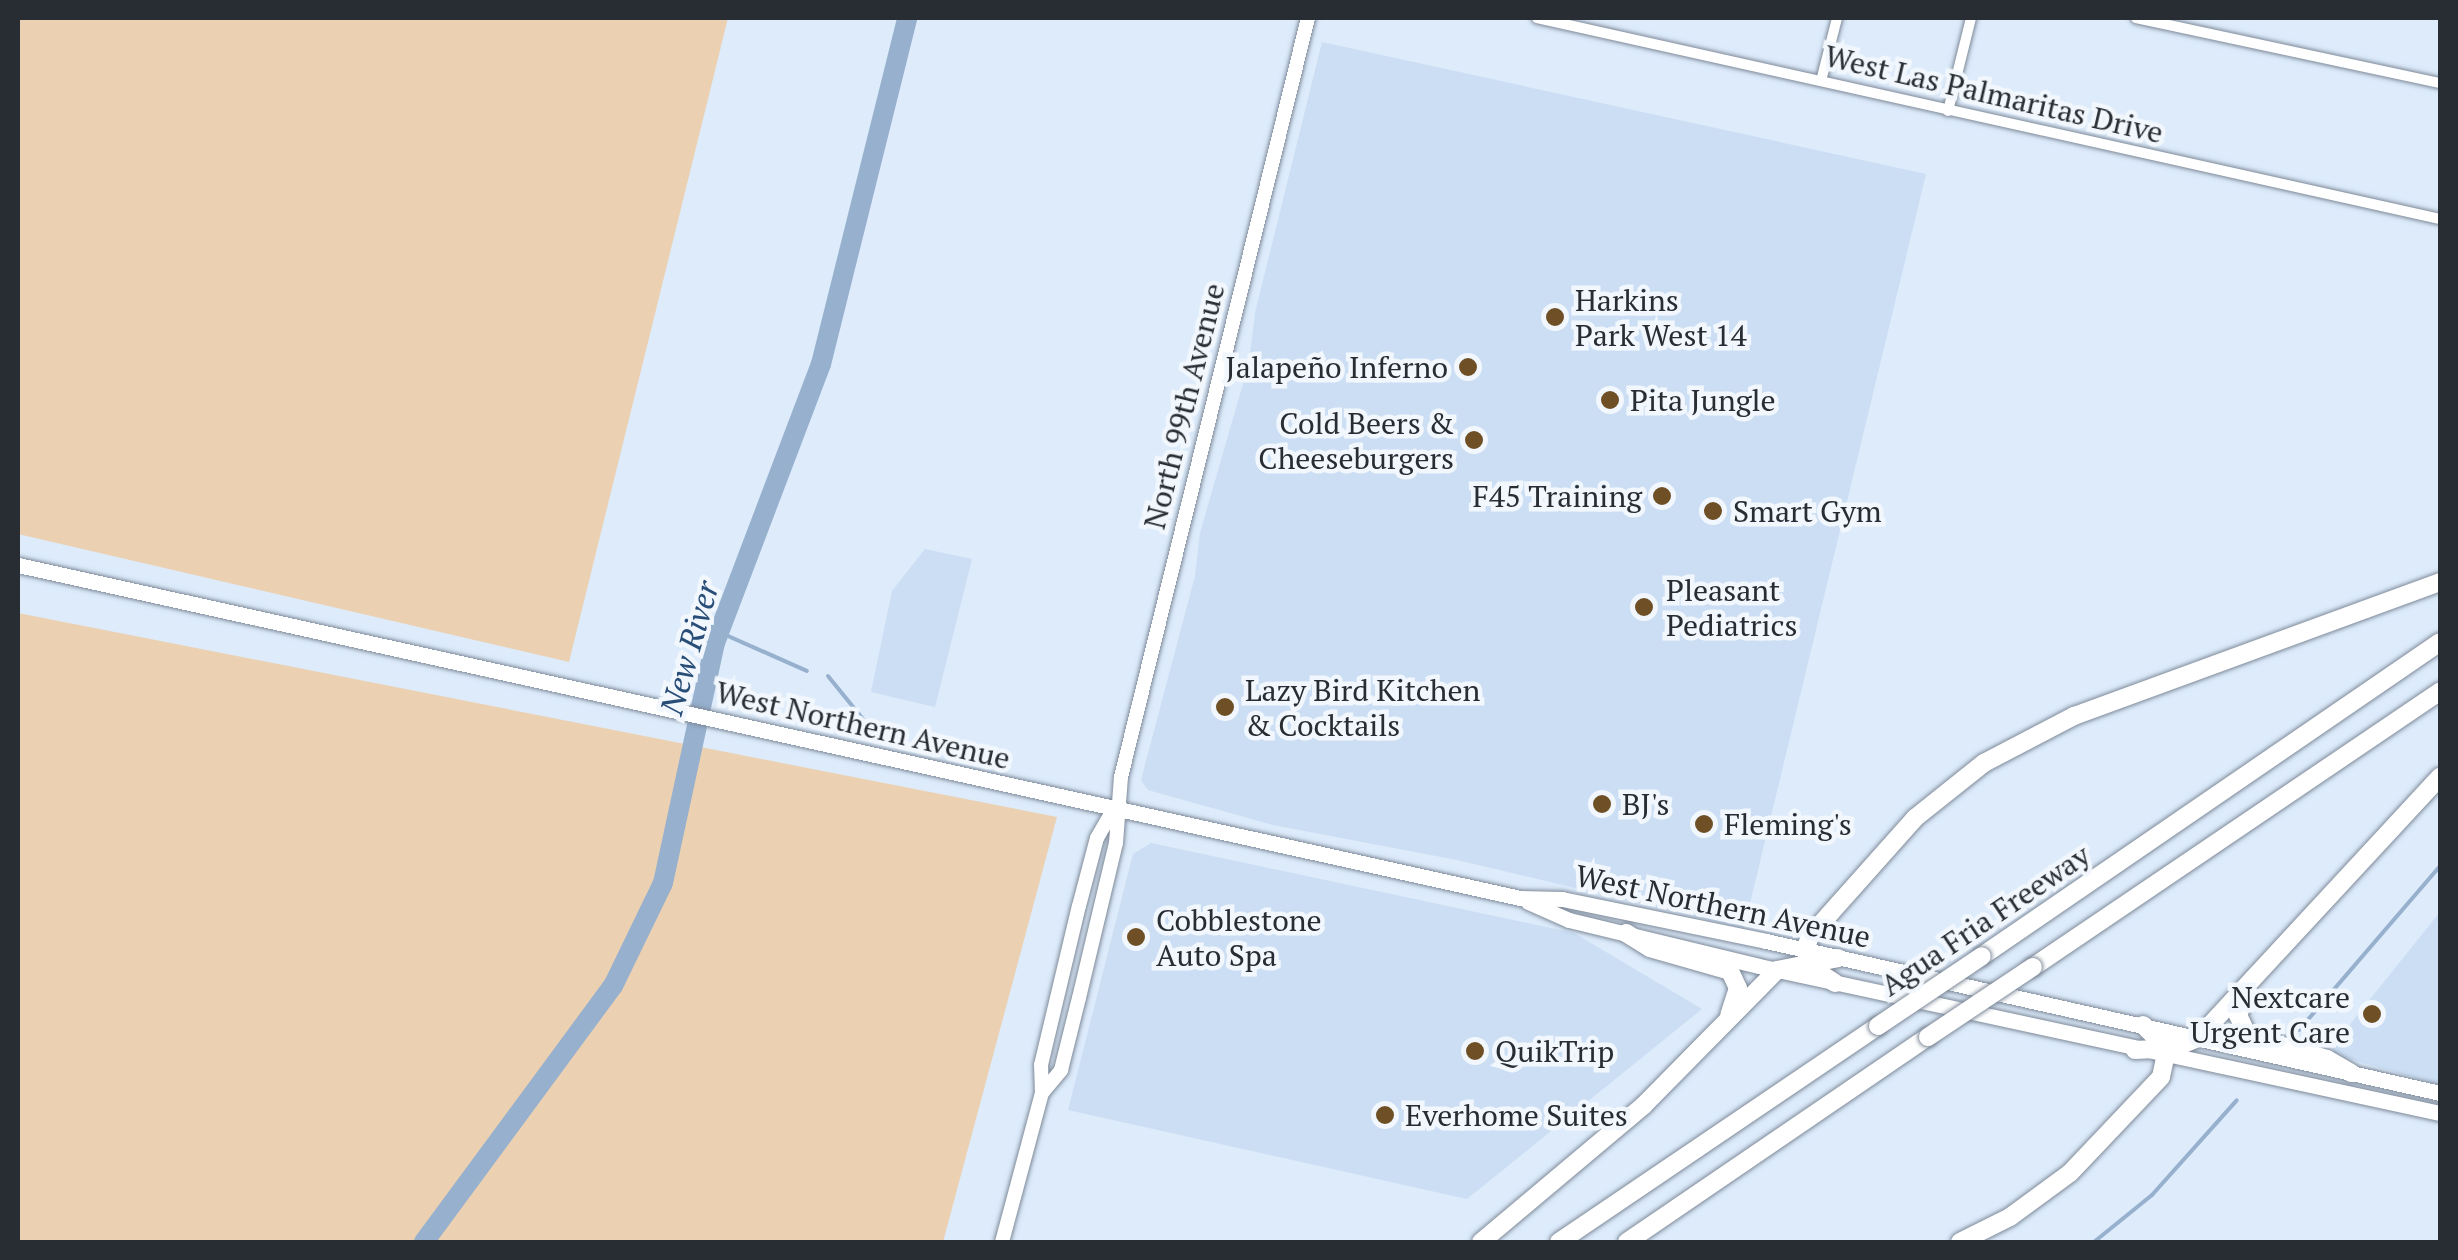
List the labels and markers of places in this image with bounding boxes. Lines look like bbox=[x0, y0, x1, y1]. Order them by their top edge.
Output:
place label: Harkins Park West 14 bbox=[1575, 282, 1747, 352]
marker: Harkins Park West 14 bbox=[1544, 306, 1566, 328]
place label: Jalapeño Inferno bbox=[1226, 349, 1448, 385]
marker: Jalapeño Inferno bbox=[1457, 356, 1479, 378]
place label: Pita Jungle bbox=[1630, 382, 1776, 418]
marker: Pita Jungle bbox=[1599, 389, 1621, 411]
place label: Cold Beers & Cheeseburgers bbox=[1258, 405, 1454, 476]
marker: Cold Beers & Cheeseburgers bbox=[1463, 429, 1485, 451]
place label: F45 Training bbox=[1473, 478, 1642, 514]
marker: F45 Training bbox=[1651, 485, 1673, 507]
place label: Smart Gym bbox=[1733, 493, 1882, 529]
marker: Smart Gym bbox=[1702, 500, 1724, 522]
place label: Pleasant Pediatrics bbox=[1666, 572, 1798, 642]
marker: Pleasant Pediatrics bbox=[1631, 594, 1657, 620]
place label: Lazy Bird Kitchen & Cocktails bbox=[1245, 672, 1480, 742]
marker: Lazy Bird Kitchen & Cocktails bbox=[1214, 696, 1236, 718]
place label: BJ's bbox=[1622, 786, 1669, 822]
marker: BJ's bbox=[1591, 793, 1613, 815]
place label: Fleming's bbox=[1724, 806, 1852, 842]
marker: Fleming's bbox=[1693, 813, 1715, 835]
place label: Cobblestone Auto Spa bbox=[1156, 902, 1322, 972]
marker: Cobblestone Auto Spa bbox=[1125, 926, 1147, 948]
place label: Nextcare Urgent Care bbox=[2190, 979, 2350, 1050]
marker: Nextcare Urgent Care bbox=[2359, 1001, 2385, 1027]
place label: QuikTrip bbox=[1495, 1033, 1614, 1069]
marker: QuikTrip bbox=[1464, 1040, 1486, 1062]
place label: Everhome Suites bbox=[1405, 1097, 1628, 1133]
marker: Everhome Suites bbox=[1374, 1104, 1396, 1126]

